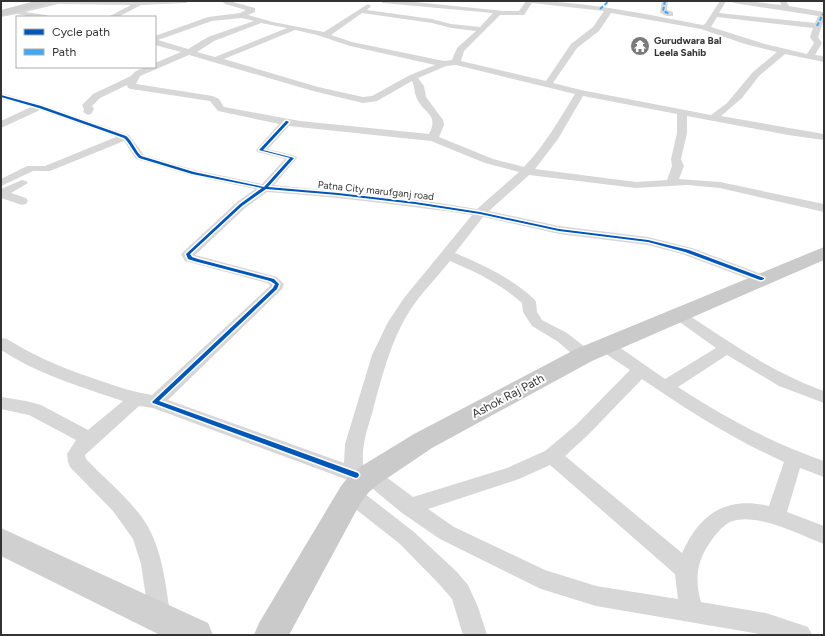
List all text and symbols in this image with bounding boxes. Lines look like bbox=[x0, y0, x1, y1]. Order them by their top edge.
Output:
legend bbox=[16, 16, 156, 68]
text: Cycle path bbox=[52, 25, 110, 39]
place label: Gurudwara Bal Leela Sahib bbox=[654, 34, 721, 59]
temple icon: Gurudwara Bal Leela Sahib bbox=[629, 35, 651, 57]
text: Path bbox=[52, 45, 76, 59]
street label: Patna City marufganj road bbox=[317, 178, 435, 203]
street label: Ashok Raj Path bbox=[469, 371, 547, 421]

